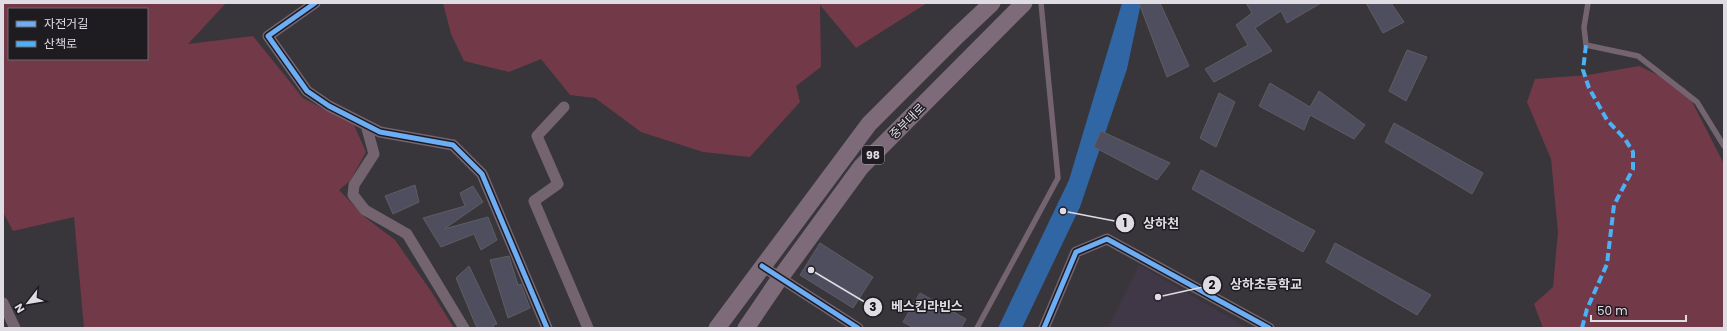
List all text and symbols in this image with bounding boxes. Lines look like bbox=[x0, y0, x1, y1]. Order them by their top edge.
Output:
legend bbox=[8, 8, 148, 60]
text: 자전거길 bbox=[44, 15, 88, 32]
text: 산책로 bbox=[44, 35, 77, 52]
street label: 중부대로 bbox=[885, 99, 929, 143]
road number: 98 bbox=[862, 146, 884, 164]
callout: 상하천 bbox=[1115, 210, 1187, 235]
text: 1 bbox=[1123, 214, 1127, 231]
text: 상하천 bbox=[1143, 214, 1179, 233]
callout: 상하초등학교 bbox=[1202, 272, 1310, 297]
text: 상하초등학교 bbox=[1230, 275, 1302, 294]
text: 2 bbox=[1209, 276, 1216, 293]
north arrow bbox=[8, 283, 48, 323]
callout: 베스킨라빈스 bbox=[863, 294, 971, 319]
text: 베스킨라빈스 bbox=[891, 297, 963, 316]
scale bar bbox=[1591, 297, 1686, 323]
text: 3 bbox=[869, 298, 877, 315]
text: N bbox=[10, 300, 28, 316]
text: 50 m bbox=[1597, 302, 1628, 319]

